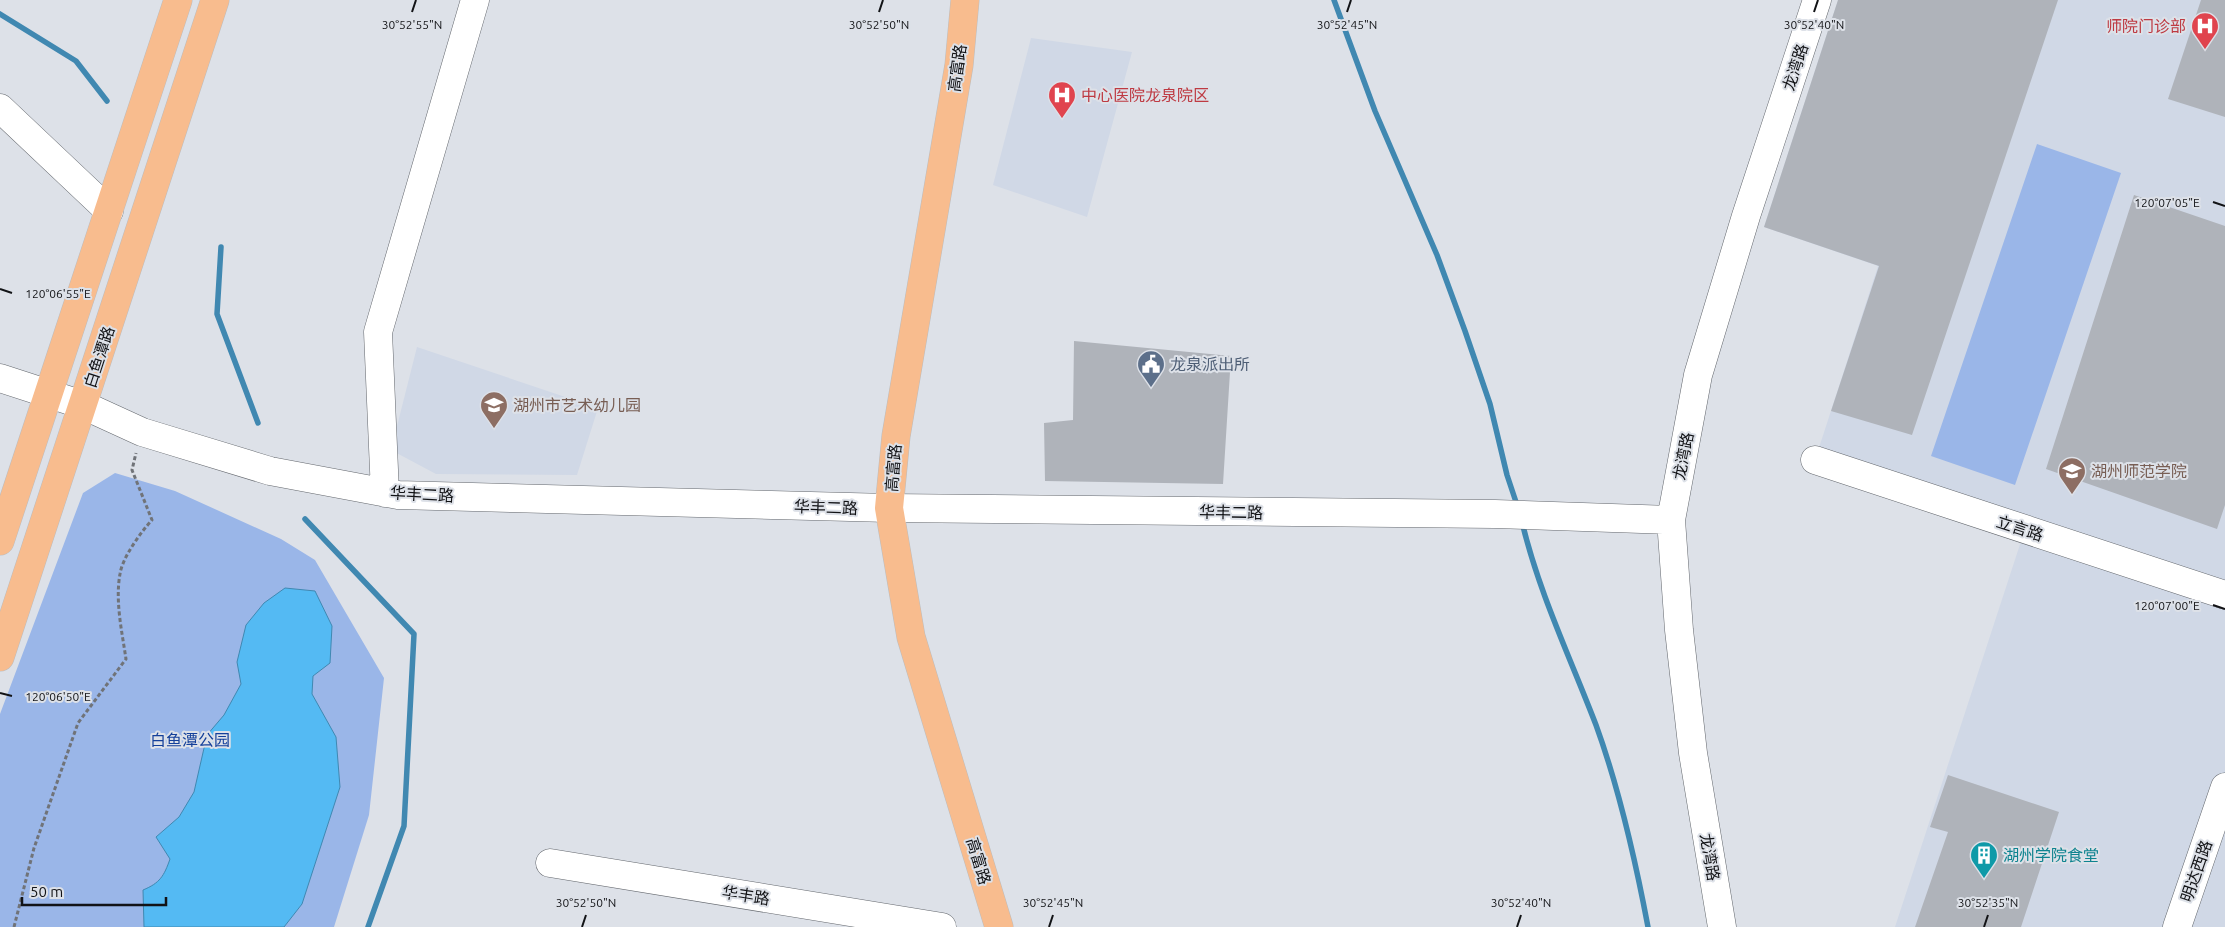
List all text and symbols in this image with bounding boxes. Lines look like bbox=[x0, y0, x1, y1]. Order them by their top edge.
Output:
hospital icon: 师院门诊部 bbox=[2190, 11, 2220, 50]
place label: 师院门诊部 bbox=[2106, 17, 2186, 35]
text: 30°52'55"N bbox=[382, 18, 442, 31]
text: 30°52'50"N bbox=[849, 18, 909, 31]
text: 30°52'45"N bbox=[1317, 18, 1377, 31]
text: 30°52'40"N bbox=[1784, 18, 1844, 31]
street label: 龙湾路 bbox=[1779, 41, 1811, 93]
street label: 高富路 bbox=[945, 43, 969, 93]
hospital icon: 中心医院龙泉院区 bbox=[1047, 80, 1077, 119]
place label: 中心医院龙泉院区 bbox=[1081, 86, 1209, 104]
text: 120°07'05"E bbox=[2134, 196, 2200, 209]
text: 120°06'55"E bbox=[25, 287, 91, 300]
street label: 白鱼潭路 bbox=[81, 324, 117, 390]
public building icon: 龙泉派出所 bbox=[1136, 349, 1166, 388]
place label: 龙泉派出所 bbox=[1170, 355, 1250, 373]
school or university icon: 湖州市艺术幼儿园 bbox=[479, 390, 509, 429]
place label: 湖州市艺术幼儿园 bbox=[513, 396, 641, 414]
street label: 龙湾路 bbox=[1670, 431, 1696, 481]
street label: 高富路 bbox=[882, 443, 904, 493]
school or university icon: 湖州师范学院 bbox=[2057, 456, 2087, 495]
place label: 湖州师范学院 bbox=[2091, 462, 2187, 480]
street label: 华丰二路 bbox=[390, 483, 454, 505]
street label: 华丰二路 bbox=[794, 497, 858, 517]
street label: 华丰二路 bbox=[1199, 502, 1263, 522]
street label: 立言路 bbox=[1994, 512, 2046, 544]
text: 120°07'00"E bbox=[2134, 599, 2200, 612]
text: 120°06'50"E bbox=[25, 690, 91, 703]
park label: 白鱼潭公园 bbox=[150, 731, 230, 749]
street label: 龙湾路 bbox=[1697, 832, 1723, 882]
street label: 高富路 bbox=[963, 835, 995, 887]
street label: 明达西路 bbox=[2177, 838, 2215, 904]
building icon: 湖州学院食堂 bbox=[1969, 840, 1999, 879]
place label: 湖州学院食堂 bbox=[2003, 846, 2099, 864]
scale bar bbox=[22, 874, 166, 906]
street label: 华丰路 bbox=[721, 882, 771, 908]
text: 50 m bbox=[30, 883, 63, 900]
text: 30°52'50"N bbox=[556, 896, 616, 909]
text: 30°52'45"N bbox=[1023, 896, 1083, 909]
text: 30°52'40"N bbox=[1491, 896, 1551, 909]
text: 30°52'35"N bbox=[1958, 896, 2018, 909]

